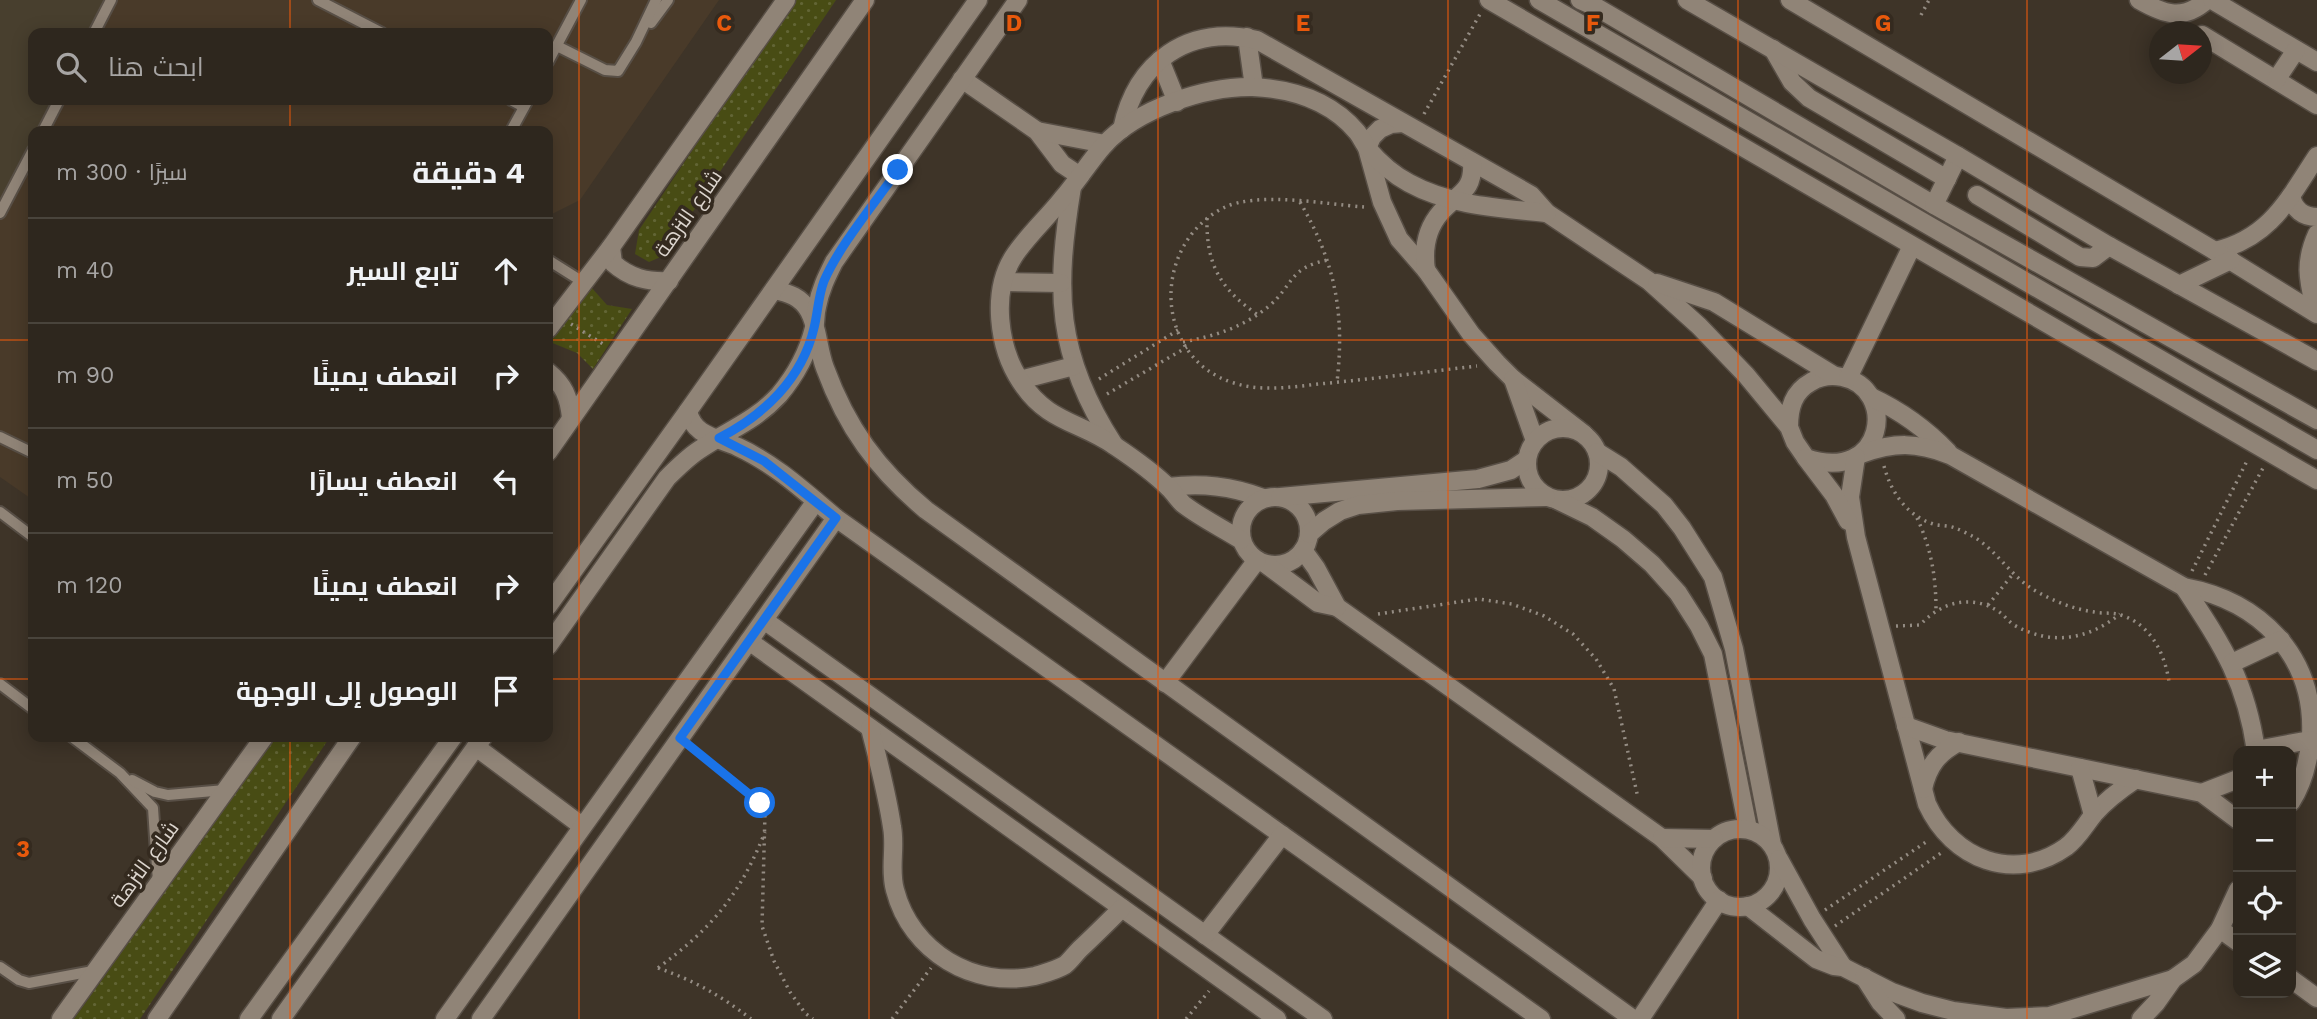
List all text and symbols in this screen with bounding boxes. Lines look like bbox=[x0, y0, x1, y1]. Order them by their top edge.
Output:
text: C bbox=[716, 10, 732, 37]
text: D bbox=[1006, 10, 1022, 37]
text: E bbox=[1296, 10, 1310, 37]
text: F bbox=[1586, 10, 1600, 37]
text: G bbox=[1875, 10, 1891, 37]
north arrow bbox=[2149, 21, 2212, 84]
search box bbox=[28, 28, 553, 105]
icon: search bbox=[52, 48, 90, 86]
text: ابحث هنا bbox=[108, 52, 204, 82]
route end bbox=[882, 154, 913, 185]
text: 4 دقيقة bbox=[412, 155, 525, 190]
text: سيرًا · 300 m bbox=[56, 159, 188, 186]
street label: شارع النزهة bbox=[649, 165, 729, 263]
icon: ahead bbox=[487, 252, 525, 290]
text: تابع السير bbox=[347, 256, 458, 286]
text: 40 m bbox=[56, 257, 114, 284]
icon: right bbox=[487, 357, 525, 395]
text: انعطف يمينًا bbox=[312, 361, 458, 391]
text: 90 m bbox=[56, 362, 114, 389]
icon: left bbox=[487, 462, 525, 500]
text: انعطف يسارًا bbox=[309, 466, 458, 496]
text: 50 m bbox=[56, 467, 113, 494]
icon: right bbox=[487, 567, 525, 605]
text: انعطف يمينًا bbox=[312, 571, 458, 601]
text: 120 m bbox=[56, 572, 122, 599]
icon: arrive bbox=[487, 672, 525, 710]
text: الوصول إلى الوجهة bbox=[236, 676, 458, 706]
map controls bbox=[2233, 746, 2296, 998]
button: + bbox=[2233, 746, 2296, 809]
route start bbox=[744, 787, 775, 818]
button: − bbox=[2233, 809, 2296, 872]
street label: شارع النزهة bbox=[104, 816, 185, 913]
text: 3 bbox=[16, 836, 30, 863]
button: locate bbox=[2233, 872, 2296, 935]
button: layers bbox=[2233, 935, 2296, 998]

